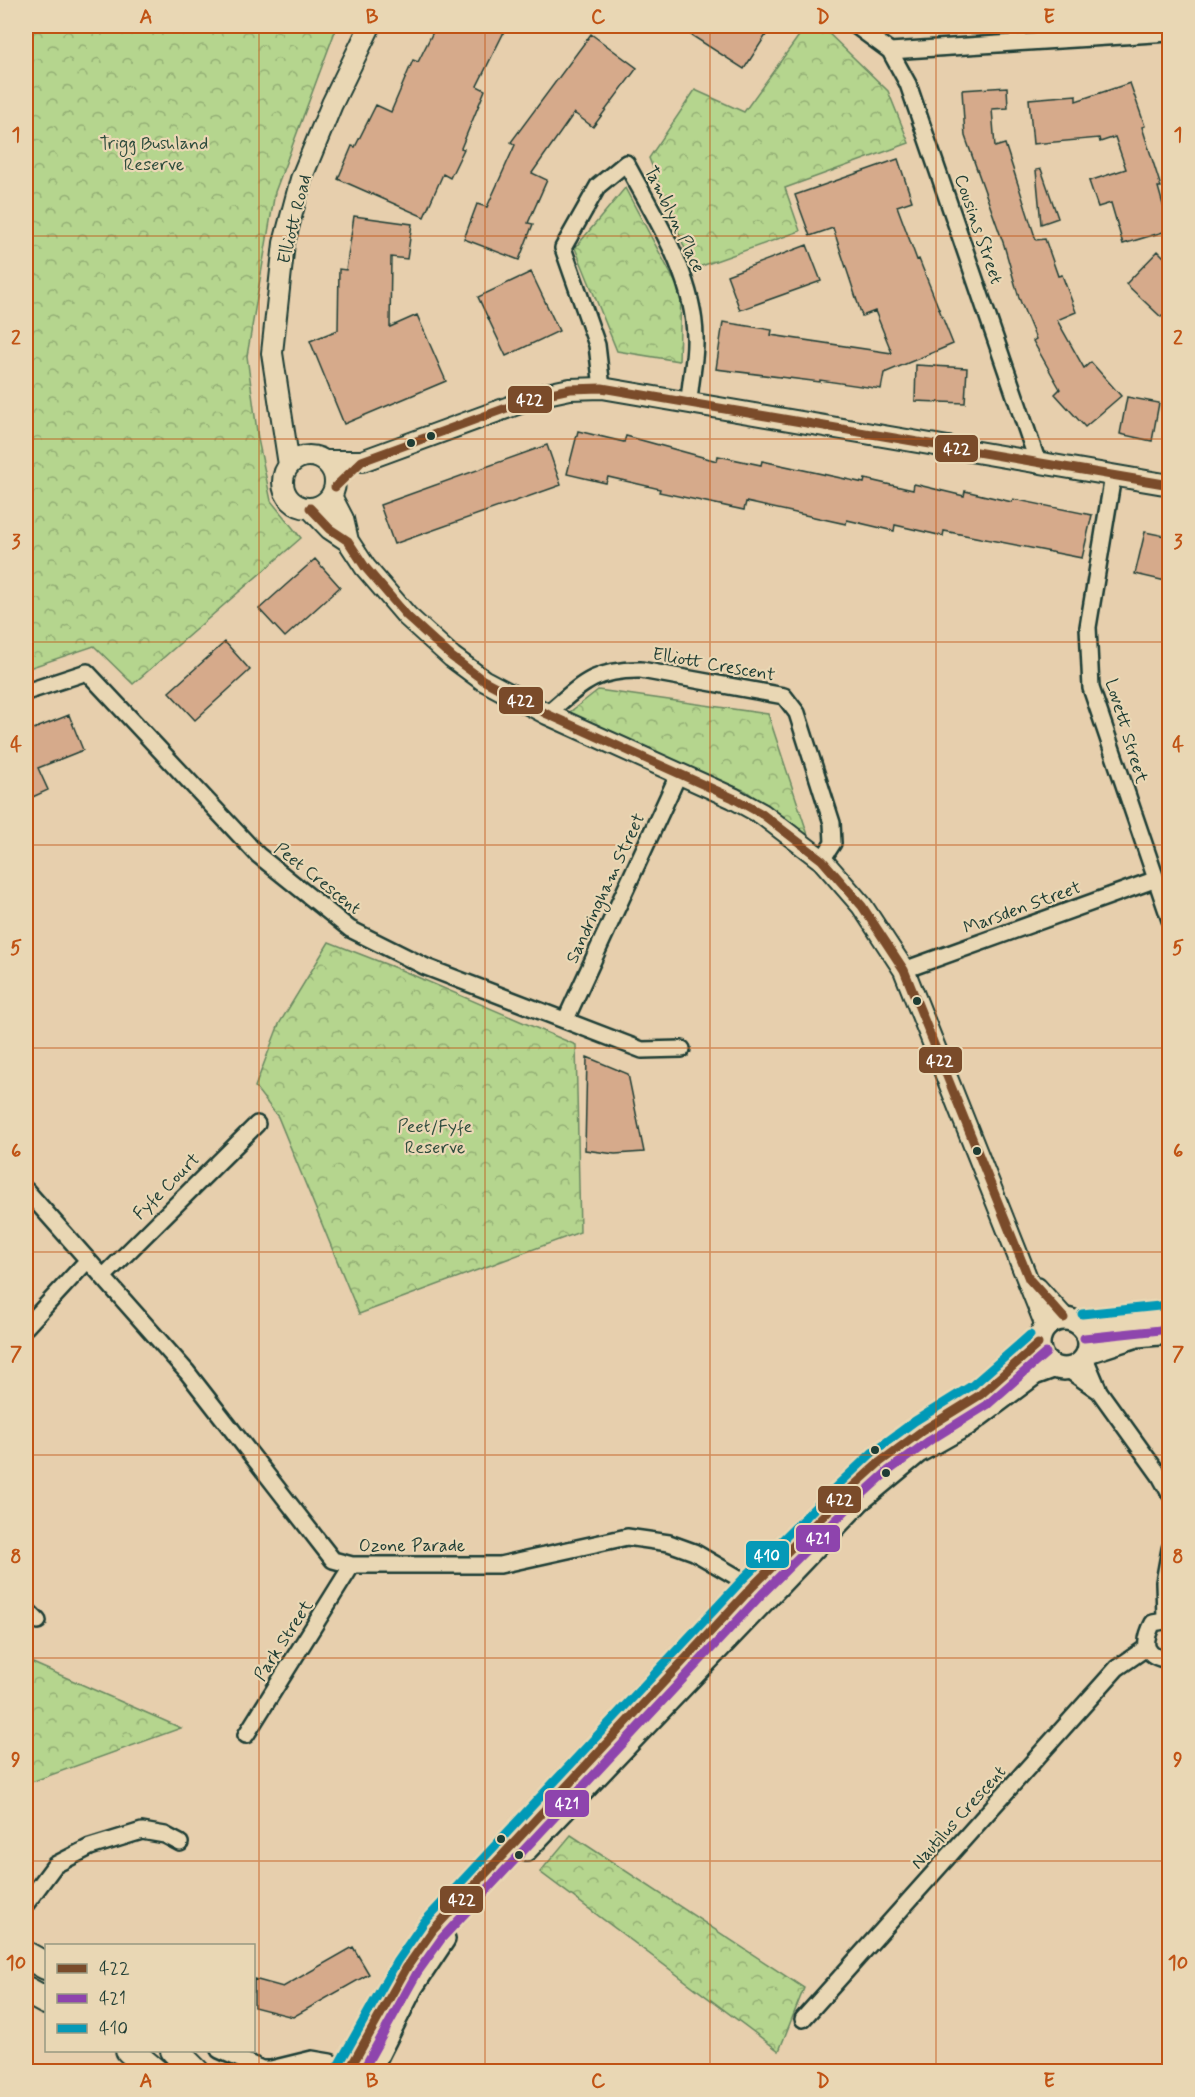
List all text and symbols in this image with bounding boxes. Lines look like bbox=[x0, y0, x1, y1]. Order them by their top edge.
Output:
text: A bbox=[139, 4, 153, 31]
text: B bbox=[366, 4, 379, 31]
text: C bbox=[591, 4, 606, 31]
text: D bbox=[816, 4, 830, 31]
text: E bbox=[1043, 4, 1055, 31]
text: 1 bbox=[12, 122, 20, 149]
text: 1 bbox=[1174, 122, 1182, 149]
park label: Trigg Bushland Reserve bbox=[100, 132, 208, 177]
street label: Tamblyn Place bbox=[638, 162, 710, 277]
street label: Cousins Street bbox=[948, 171, 1008, 288]
street label: Elliott Road bbox=[272, 172, 318, 266]
text: 2 bbox=[11, 325, 21, 352]
text: 2 bbox=[1173, 325, 1183, 352]
line badge: 422 bbox=[507, 385, 553, 414]
text: 422 bbox=[516, 390, 544, 411]
unlabelled marker bbox=[425, 430, 437, 442]
line badge: 422 bbox=[934, 434, 979, 463]
unlabelled marker bbox=[405, 437, 417, 449]
text: 422 bbox=[943, 439, 971, 460]
text: 3 bbox=[11, 529, 21, 556]
text: 3 bbox=[1173, 529, 1183, 556]
street label: Elliott Crescent bbox=[651, 642, 777, 688]
street label: Lovett Street bbox=[1099, 676, 1153, 787]
line badge: 422 bbox=[498, 686, 544, 715]
text: 422 bbox=[507, 691, 535, 712]
text: 4 bbox=[10, 732, 22, 759]
text: 4 bbox=[1172, 732, 1184, 759]
street label: Sandringham Street bbox=[561, 809, 652, 968]
street label: Peet Crescent bbox=[269, 837, 366, 921]
street label: Marsden Street bbox=[960, 876, 1084, 940]
text: 5 bbox=[10, 935, 22, 962]
text: 5 bbox=[1172, 935, 1184, 962]
unlabelled marker bbox=[911, 995, 923, 1007]
line badge: 422 bbox=[918, 1046, 963, 1074]
text: 422 bbox=[926, 1051, 954, 1072]
park label: Peet/Fyfe Reserve bbox=[398, 1115, 473, 1160]
text: 6 bbox=[11, 1138, 21, 1165]
text: 6 bbox=[1173, 1138, 1183, 1165]
unlabelled marker bbox=[971, 1145, 983, 1157]
street label: Fyfe Court bbox=[128, 1148, 205, 1225]
text: 7 bbox=[10, 1341, 22, 1368]
text: 7 bbox=[1172, 1341, 1184, 1368]
unlabelled marker bbox=[869, 1444, 881, 1456]
unlabelled marker bbox=[880, 1467, 892, 1479]
line badge: 422 bbox=[817, 1485, 862, 1514]
text: 422 bbox=[826, 1490, 854, 1511]
line badge: 421 bbox=[795, 1524, 841, 1553]
text: 421 bbox=[806, 1529, 830, 1550]
street label: Ozone Parade bbox=[359, 1534, 465, 1558]
line badge: 410 bbox=[745, 1540, 790, 1569]
text: 8 bbox=[10, 1544, 22, 1571]
text: 8 bbox=[1172, 1544, 1184, 1571]
text: 410 bbox=[754, 1546, 780, 1567]
street label: Park Street bbox=[249, 1595, 319, 1686]
text: 9 bbox=[11, 1747, 21, 1774]
text: 9 bbox=[1173, 1747, 1183, 1774]
street label: Nautilus Crescent bbox=[906, 1761, 1012, 1875]
line badge: 421 bbox=[544, 1789, 590, 1818]
text: 421 bbox=[555, 1794, 579, 1815]
unlabelled marker bbox=[495, 1833, 507, 1845]
unlabelled marker bbox=[513, 1849, 525, 1861]
line badge: 422 bbox=[439, 1885, 484, 1914]
text: 422 bbox=[448, 1890, 476, 1911]
legend bbox=[45, 1944, 255, 2052]
text: 10 bbox=[6, 1950, 26, 1977]
text: 10 bbox=[1168, 1950, 1188, 1977]
text: 422 bbox=[99, 1957, 130, 1981]
text: 421 bbox=[99, 1987, 126, 2011]
text: 410 bbox=[99, 2017, 128, 2041]
text: A bbox=[139, 2068, 153, 2095]
text: B bbox=[366, 2068, 379, 2095]
text: C bbox=[591, 2068, 606, 2095]
text: D bbox=[816, 2068, 830, 2095]
text: E bbox=[1043, 2068, 1055, 2095]

